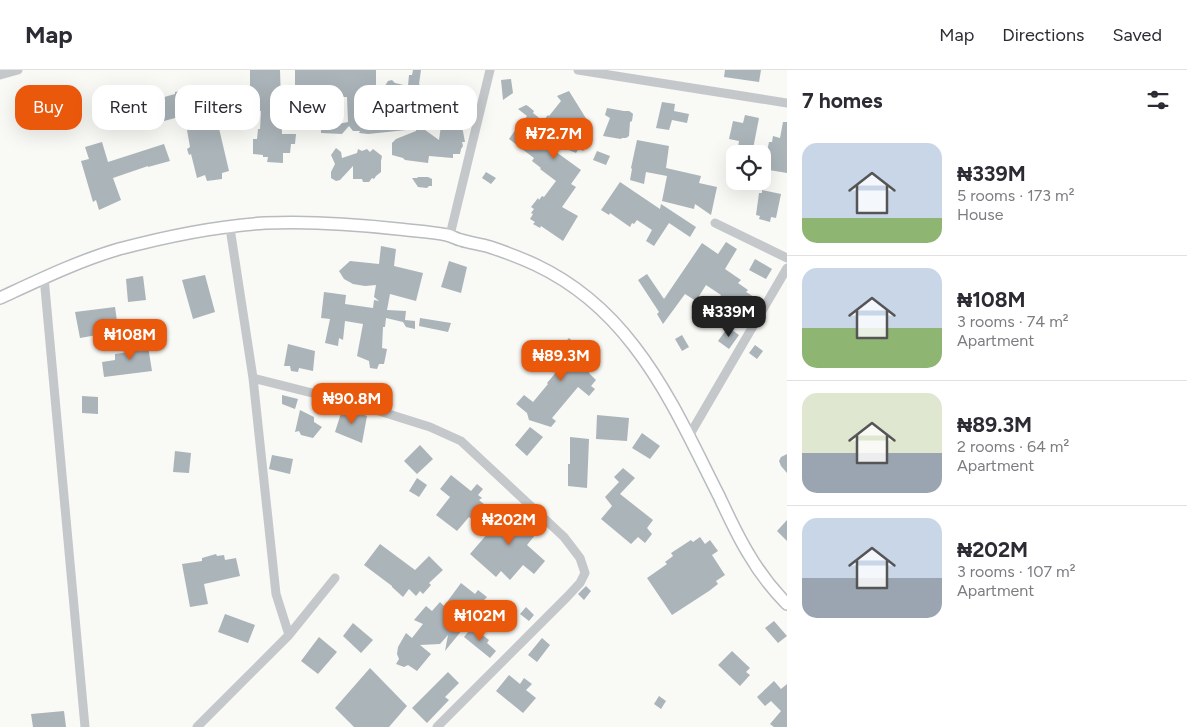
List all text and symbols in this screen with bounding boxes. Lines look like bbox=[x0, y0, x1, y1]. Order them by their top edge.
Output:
text: Map bbox=[25, 20, 73, 49]
text: Map bbox=[939, 24, 974, 46]
text: Directions bbox=[1002, 24, 1084, 46]
text: Saved bbox=[1112, 24, 1162, 46]
chip: Buy bbox=[15, 85, 82, 130]
chip: Rent bbox=[92, 85, 165, 130]
chip: Filters bbox=[175, 85, 260, 130]
chip: New bbox=[270, 85, 344, 130]
chip: Apartment bbox=[354, 85, 477, 130]
icon: filters bbox=[1144, 86, 1172, 114]
text: 7 homes bbox=[802, 88, 883, 113]
pin: ₦72.7M bbox=[513, 118, 595, 160]
text: ₦72.7M bbox=[526, 124, 582, 143]
map controls bbox=[726, 145, 771, 190]
button: locate bbox=[726, 145, 771, 190]
text: ₦339M bbox=[957, 161, 1026, 186]
icon: home bbox=[842, 163, 902, 223]
text: 5 rooms · 173 m² bbox=[957, 186, 1074, 205]
text: House bbox=[957, 205, 1003, 224]
text: ₦108M bbox=[957, 287, 1025, 312]
icon: home bbox=[842, 288, 902, 348]
pin: ₦339M bbox=[694, 296, 764, 338]
text: ₦339M bbox=[703, 302, 755, 321]
text: 3 rooms · 74 m² bbox=[957, 312, 1069, 331]
pin: ₦108M bbox=[95, 318, 165, 361]
text: ₦108M bbox=[104, 325, 156, 344]
text: Apartment bbox=[957, 331, 1034, 350]
pin: ₦89.3M bbox=[520, 340, 602, 382]
text: ₦89.3M bbox=[532, 346, 590, 365]
pin: ₦90.8M bbox=[311, 382, 393, 425]
text: ₦90.8M bbox=[323, 389, 381, 408]
text: ₦89.3M bbox=[957, 412, 1032, 437]
icon: home bbox=[842, 413, 902, 473]
text: 2 rooms · 64 m² bbox=[957, 437, 1069, 456]
text: Apartment bbox=[957, 456, 1034, 475]
pin: ₦202M bbox=[474, 504, 544, 546]
text: ₦202M bbox=[482, 510, 536, 529]
text: ₦202M bbox=[957, 537, 1028, 562]
icon: home bbox=[842, 538, 902, 598]
text: 3 rooms · 107 m² bbox=[957, 562, 1075, 581]
text: Apartment bbox=[957, 581, 1034, 600]
pin: ₦102M bbox=[445, 600, 515, 642]
text: ₦102M bbox=[454, 606, 506, 625]

